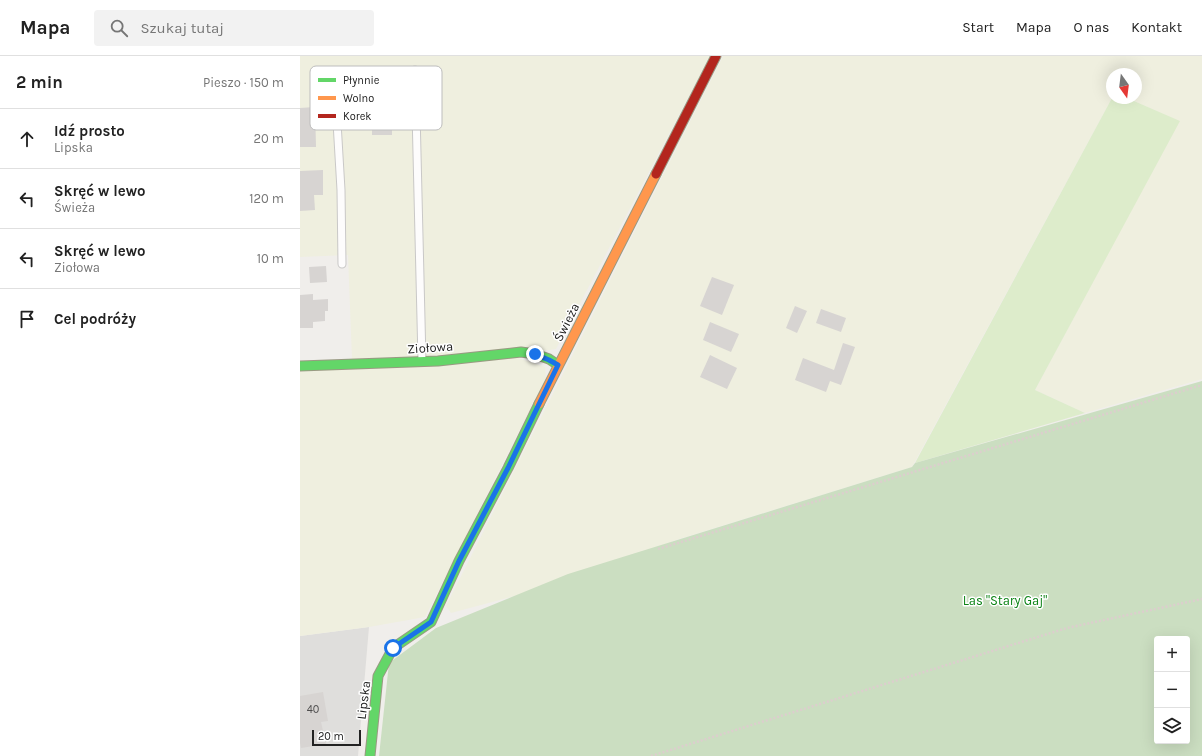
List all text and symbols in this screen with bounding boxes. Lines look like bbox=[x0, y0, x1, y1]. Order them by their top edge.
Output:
search box bbox=[94, 10, 374, 46]
text: Mapa bbox=[20, 17, 70, 39]
icon: search bbox=[108, 17, 130, 39]
text: Szukaj tutaj bbox=[140, 19, 224, 37]
text: Start bbox=[962, 19, 994, 36]
text: Mapa bbox=[1016, 19, 1051, 36]
text: O nas bbox=[1073, 19, 1109, 36]
text: Kontakt bbox=[1131, 19, 1182, 36]
legend bbox=[310, 66, 442, 130]
north arrow bbox=[1106, 68, 1142, 104]
text: 2 min bbox=[16, 72, 63, 92]
text: Płynnie bbox=[343, 74, 380, 87]
text: Pieszo · 150 m bbox=[203, 75, 284, 90]
text: Wolno bbox=[343, 92, 374, 105]
text: Korek bbox=[343, 110, 372, 123]
text: Idź prosto bbox=[54, 122, 125, 140]
icon: ahead bbox=[16, 128, 38, 150]
text: 20 m bbox=[254, 131, 284, 146]
text: Lipska bbox=[54, 140, 93, 155]
text: Skręć w lewo bbox=[54, 182, 146, 200]
icon: left bbox=[16, 188, 38, 210]
text: 120 m bbox=[249, 191, 284, 206]
text: Świeża bbox=[54, 200, 95, 215]
text: Skręć w lewo bbox=[54, 242, 146, 260]
icon: left bbox=[16, 248, 38, 270]
text: 10 m bbox=[257, 251, 284, 266]
text: Ziołowa bbox=[54, 260, 100, 275]
street label: Świeża bbox=[550, 300, 582, 344]
icon: arrive bbox=[16, 308, 38, 330]
text: Cel podróży bbox=[54, 310, 136, 328]
street label: Ziołowa bbox=[407, 338, 454, 357]
route end bbox=[526, 345, 544, 363]
park label: Las "Stary Gaj" bbox=[963, 593, 1047, 608]
map controls bbox=[1154, 636, 1190, 744]
button: + bbox=[1154, 636, 1190, 672]
route start bbox=[384, 639, 402, 657]
button: − bbox=[1154, 672, 1190, 708]
street label: Lipska bbox=[354, 680, 373, 720]
house number: 40 bbox=[307, 703, 319, 716]
button: layers bbox=[1154, 708, 1190, 744]
scale bar bbox=[312, 728, 361, 747]
text: 20 m bbox=[318, 730, 344, 743]

